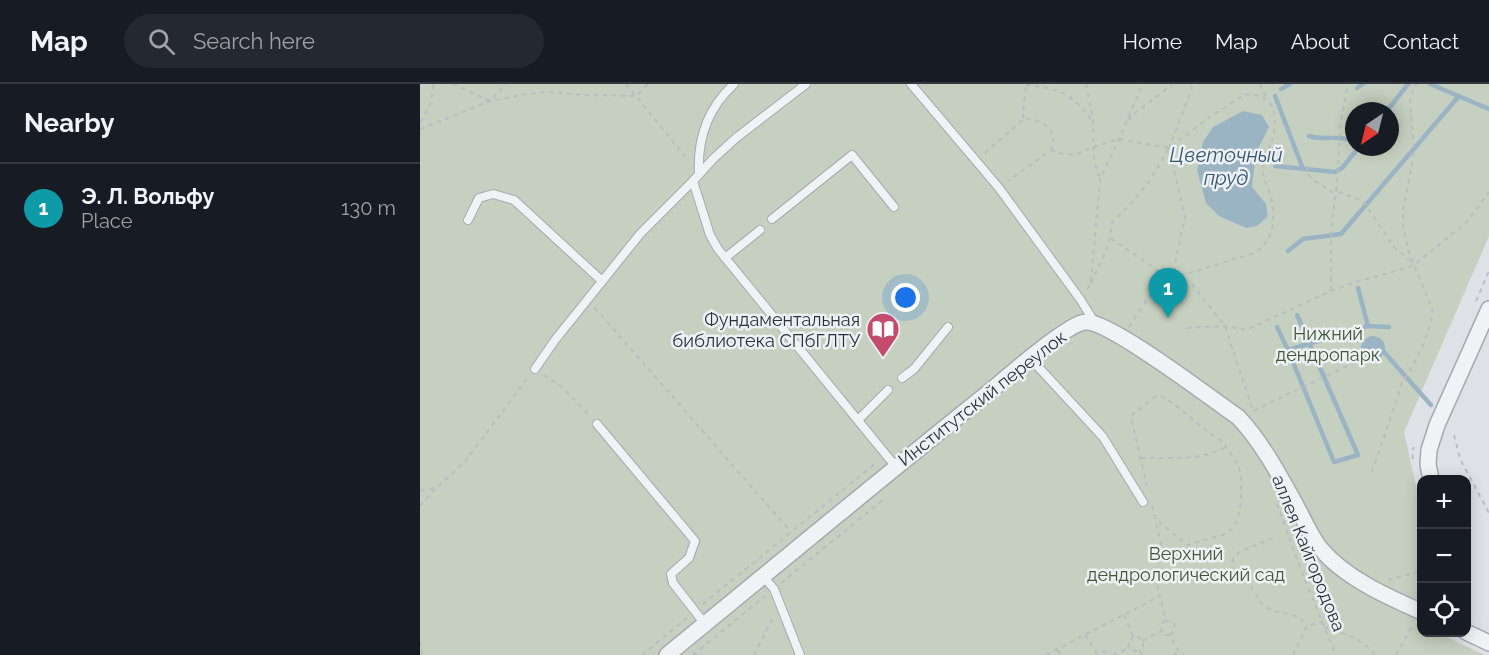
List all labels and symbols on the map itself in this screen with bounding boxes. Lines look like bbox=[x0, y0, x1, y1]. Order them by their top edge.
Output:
north arrow bbox=[1345, 102, 1399, 156]
water label: Цветочный пруд bbox=[1169, 143, 1283, 190]
pin: 1 bbox=[1148, 268, 1188, 318]
your location bbox=[891, 283, 920, 312]
place label: Фундаментальная библиотека СПбГЛТУ bbox=[672, 309, 861, 351]
library icon: Фундаментальная библиотека СПбГЛТУ bbox=[865, 311, 901, 358]
park label: Нижний дендропарк bbox=[1276, 323, 1380, 365]
street label: Институтский переулок bbox=[894, 326, 1070, 470]
street label: аллея Кайгородова bbox=[1268, 472, 1350, 634]
park label: Верхний дендрологический сад bbox=[1087, 543, 1285, 585]

